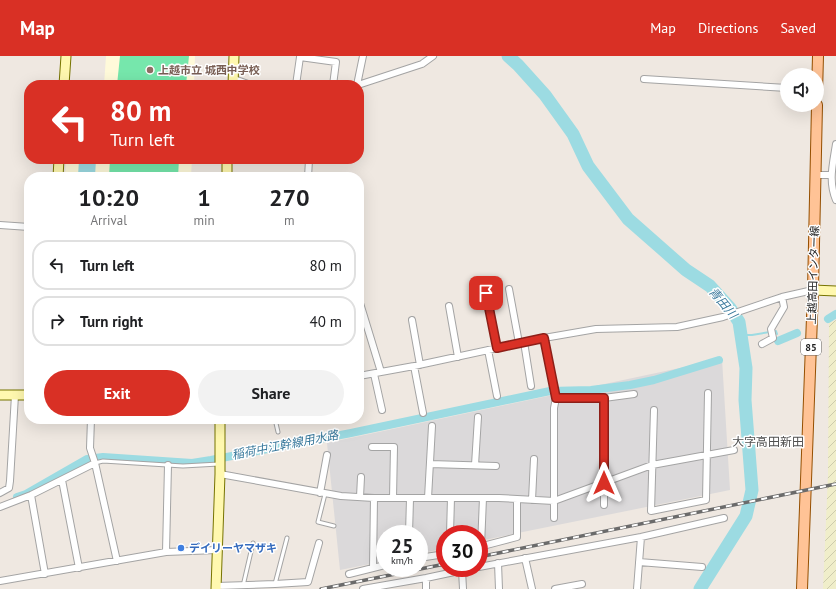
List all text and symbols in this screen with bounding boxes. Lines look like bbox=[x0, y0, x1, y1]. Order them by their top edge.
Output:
text: Map bbox=[20, 16, 55, 40]
text: Map bbox=[650, 19, 676, 37]
text: Directions bbox=[698, 19, 758, 37]
text: Saved bbox=[780, 19, 816, 37]
place label: 上越市立 城西中学校 bbox=[158, 63, 260, 77]
marker: 上越市立 城西中学校 bbox=[145, 65, 155, 75]
map controls bbox=[780, 68, 824, 112]
button: sound bbox=[780, 68, 824, 112]
text: 80 m bbox=[110, 92, 171, 129]
icon: left bbox=[44, 96, 96, 148]
text: Turn left bbox=[110, 128, 175, 151]
text: 10:20 bbox=[78, 182, 139, 213]
text: 1 bbox=[197, 182, 211, 213]
text: 270 bbox=[269, 182, 310, 213]
text: Arrival bbox=[91, 212, 127, 229]
text: min bbox=[193, 212, 215, 229]
text: m bbox=[284, 212, 295, 229]
street label: 上越高田インター線 bbox=[804, 225, 822, 325]
icon: left bbox=[46, 254, 68, 276]
text: Turn left bbox=[80, 256, 134, 275]
text: 80 m bbox=[309, 256, 342, 275]
pin bbox=[469, 276, 503, 310]
icon: arrive bbox=[475, 282, 497, 304]
water label: 青田川 bbox=[706, 284, 742, 323]
icon: right bbox=[46, 310, 68, 332]
text: Turn right bbox=[80, 312, 143, 331]
text: 40 m bbox=[309, 312, 342, 331]
road number: 85 bbox=[801, 339, 821, 355]
button: Exit bbox=[44, 370, 190, 416]
button: Share bbox=[198, 370, 344, 416]
water label: 稲荷中江幹線用水路 bbox=[230, 427, 340, 462]
district label: 大字高田新田 bbox=[732, 434, 804, 449]
position arrow bbox=[583, 462, 625, 504]
speed limit sign: 30 bbox=[436, 525, 488, 577]
text: 25 bbox=[391, 533, 413, 559]
place label: デイリーヤマザキ bbox=[189, 541, 277, 555]
marker: デイリーヤマザキ bbox=[176, 543, 186, 553]
text: km/h bbox=[391, 554, 413, 567]

